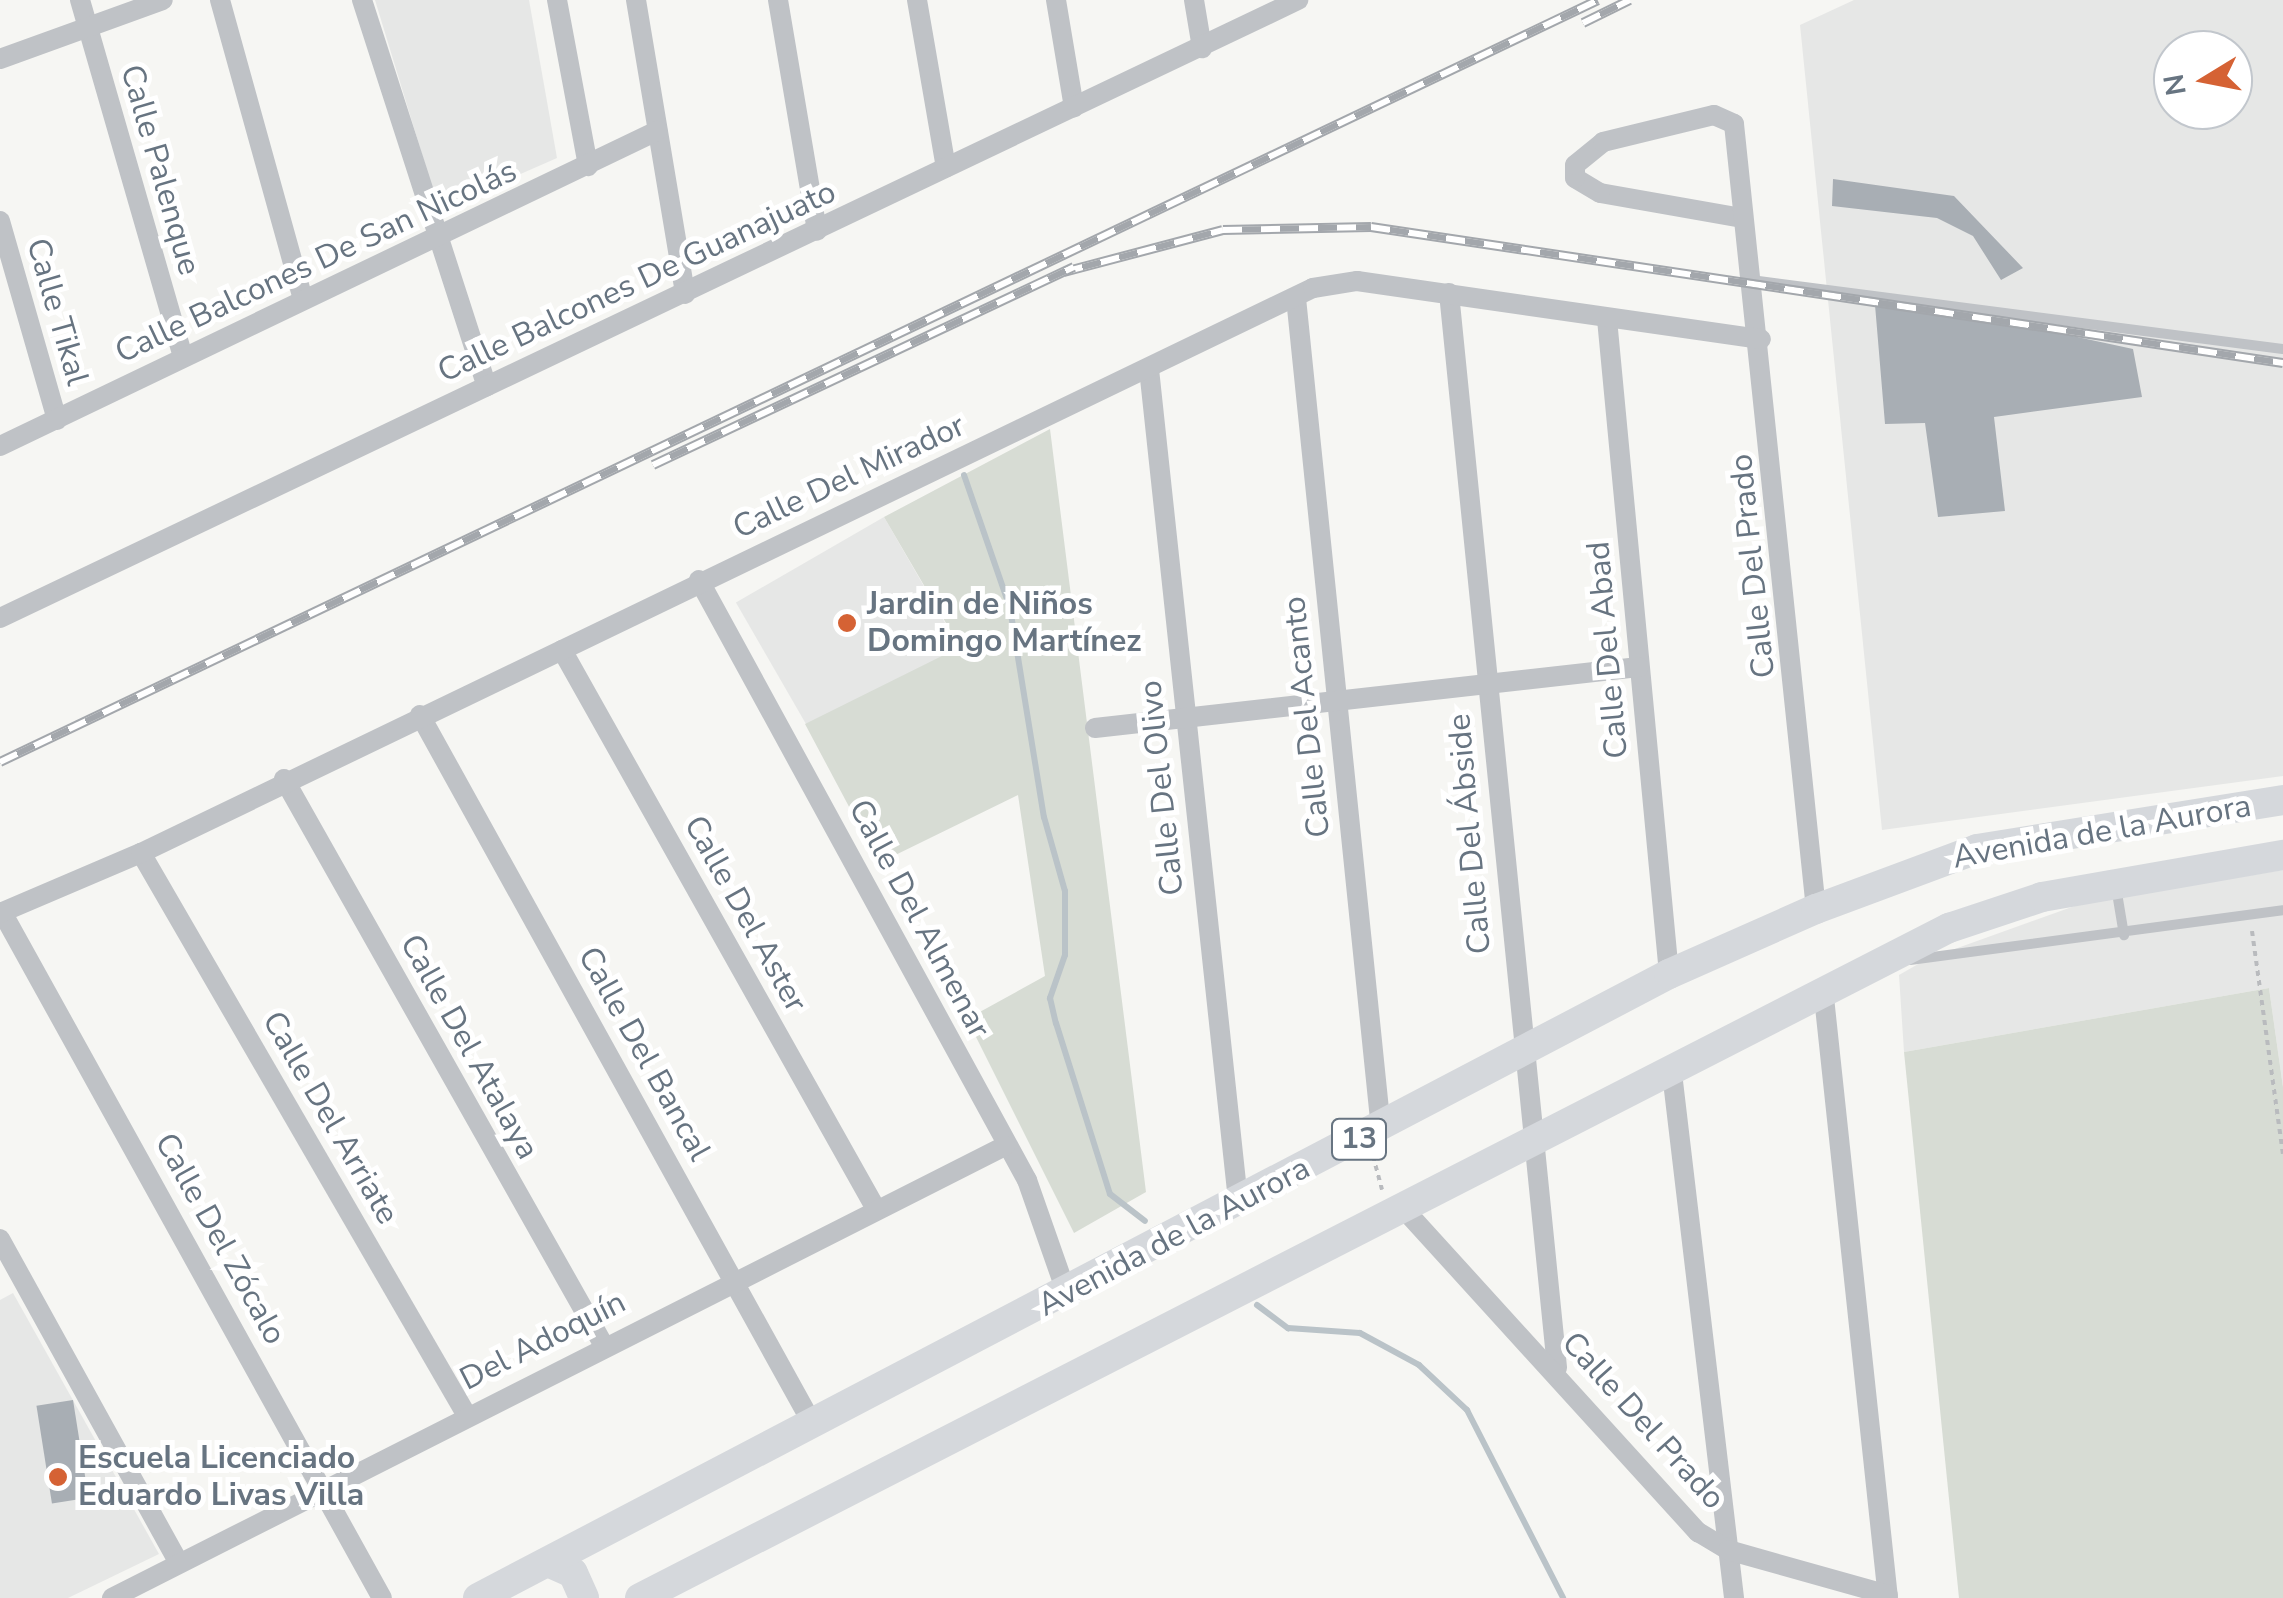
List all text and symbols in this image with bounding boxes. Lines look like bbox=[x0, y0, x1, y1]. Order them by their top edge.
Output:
north arrow bbox=[2153, 30, 2253, 130]
street label: Calle Palenque bbox=[112, 61, 208, 279]
text: N bbox=[2155, 71, 2196, 98]
street label: Calle Balcones De San Nicolás bbox=[109, 152, 523, 372]
street label: Calle Balcones De Guanajuato bbox=[432, 173, 842, 391]
street label: Calle Tikal bbox=[18, 234, 96, 390]
street label: Calle Del Mirador bbox=[727, 406, 971, 548]
street label: Calle Del Prado bbox=[1722, 452, 1784, 680]
street label: Calle Del Abad bbox=[1579, 540, 1637, 760]
place label: Jardin de Niños Domingo Martínez bbox=[867, 586, 1141, 661]
street label: Calle Del Acanto bbox=[1275, 595, 1339, 839]
marker: Jardin de Niños Domingo Martínez bbox=[836, 612, 858, 634]
street label: Calle Del Olivo bbox=[1132, 679, 1192, 897]
street label: Calle Del Ábside bbox=[1440, 712, 1500, 956]
street label: Avenida de la Aurora bbox=[1950, 787, 2254, 877]
street label: Calle Del Almenar bbox=[840, 793, 998, 1045]
street label: Calle Del Aster bbox=[675, 809, 815, 1019]
street label: Calle Del Atalaya bbox=[391, 928, 547, 1166]
street label: Calle Del Bancal bbox=[569, 940, 719, 1168]
street label: Calle Del Arriate bbox=[254, 1005, 406, 1231]
road number: 13 bbox=[1329, 1114, 1389, 1164]
street label: Calle Del Zócalo bbox=[146, 1127, 294, 1351]
street label: Avenida de la Aurora bbox=[1032, 1149, 1316, 1325]
street label: Del Adoquín bbox=[454, 1283, 632, 1399]
street label: Calle Del Prado bbox=[1553, 1325, 1733, 1517]
place label: Escuela Licenciado Eduardo Livas Villa bbox=[78, 1440, 364, 1515]
marker: Escuela Licenciado Eduardo Livas Villa bbox=[47, 1466, 69, 1488]

